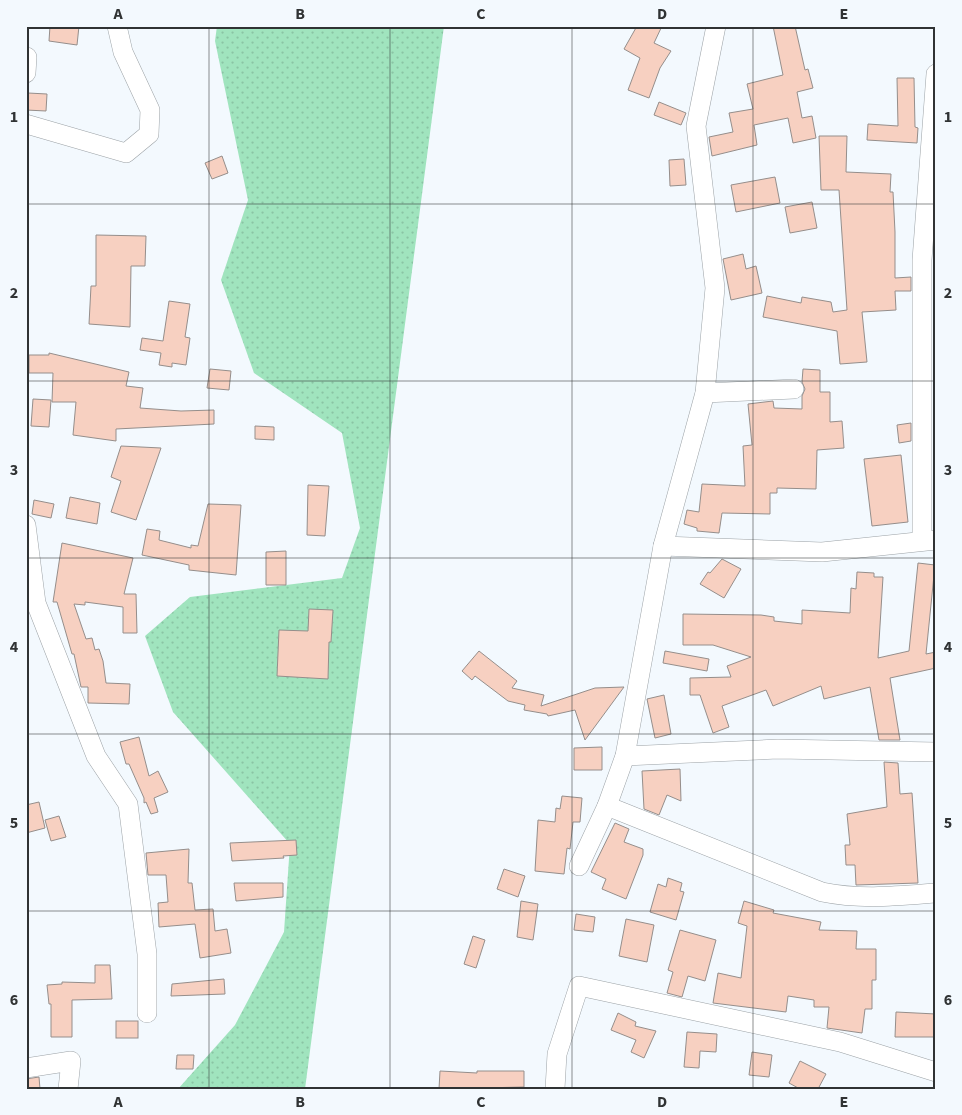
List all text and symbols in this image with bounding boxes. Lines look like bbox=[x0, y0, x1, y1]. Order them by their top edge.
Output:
text: A bbox=[112, 3, 123, 25]
text: B bbox=[295, 3, 305, 25]
text: C bbox=[476, 3, 486, 25]
text: D bbox=[657, 3, 667, 25]
text: E bbox=[840, 3, 848, 25]
text: 1 bbox=[10, 106, 18, 128]
text: 1 bbox=[944, 106, 952, 128]
text: 2 bbox=[10, 282, 18, 304]
text: 2 bbox=[944, 282, 952, 304]
text: 3 bbox=[10, 459, 18, 481]
text: 3 bbox=[944, 459, 952, 481]
text: 4 bbox=[10, 636, 19, 658]
text: 4 bbox=[944, 636, 953, 658]
text: 5 bbox=[10, 812, 18, 834]
text: 5 bbox=[944, 812, 952, 834]
text: 6 bbox=[10, 989, 18, 1011]
text: 6 bbox=[944, 989, 952, 1011]
text: A bbox=[112, 1091, 123, 1113]
text: B bbox=[295, 1091, 305, 1113]
text: C bbox=[476, 1091, 486, 1113]
text: D bbox=[657, 1091, 667, 1113]
text: E bbox=[840, 1091, 848, 1113]

